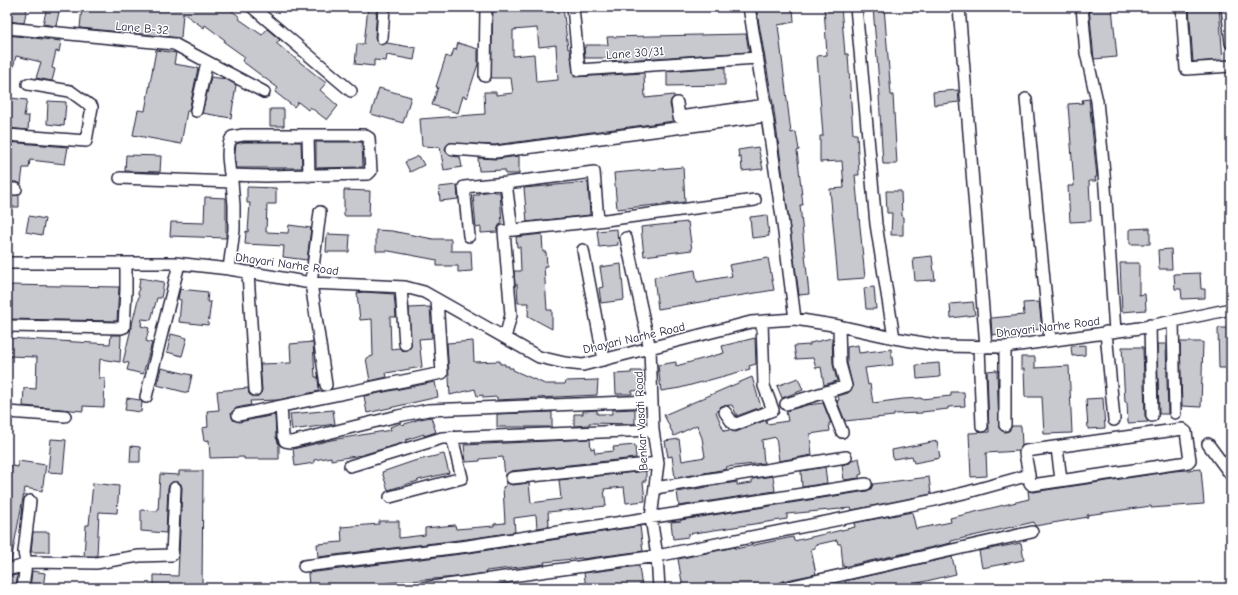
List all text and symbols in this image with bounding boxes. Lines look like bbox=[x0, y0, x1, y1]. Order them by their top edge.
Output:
street label: Lane B-32 bbox=[115, 19, 169, 37]
street label: Lane 30/31 bbox=[606, 44, 665, 62]
street label: Dhayari Narhe Road bbox=[234, 250, 340, 278]
street label: Dhayari Narhe Road bbox=[995, 314, 1101, 340]
street label: Dhayari Narhe Road bbox=[582, 319, 686, 357]
street label: Benkar Vasati Road bbox=[631, 371, 651, 471]

